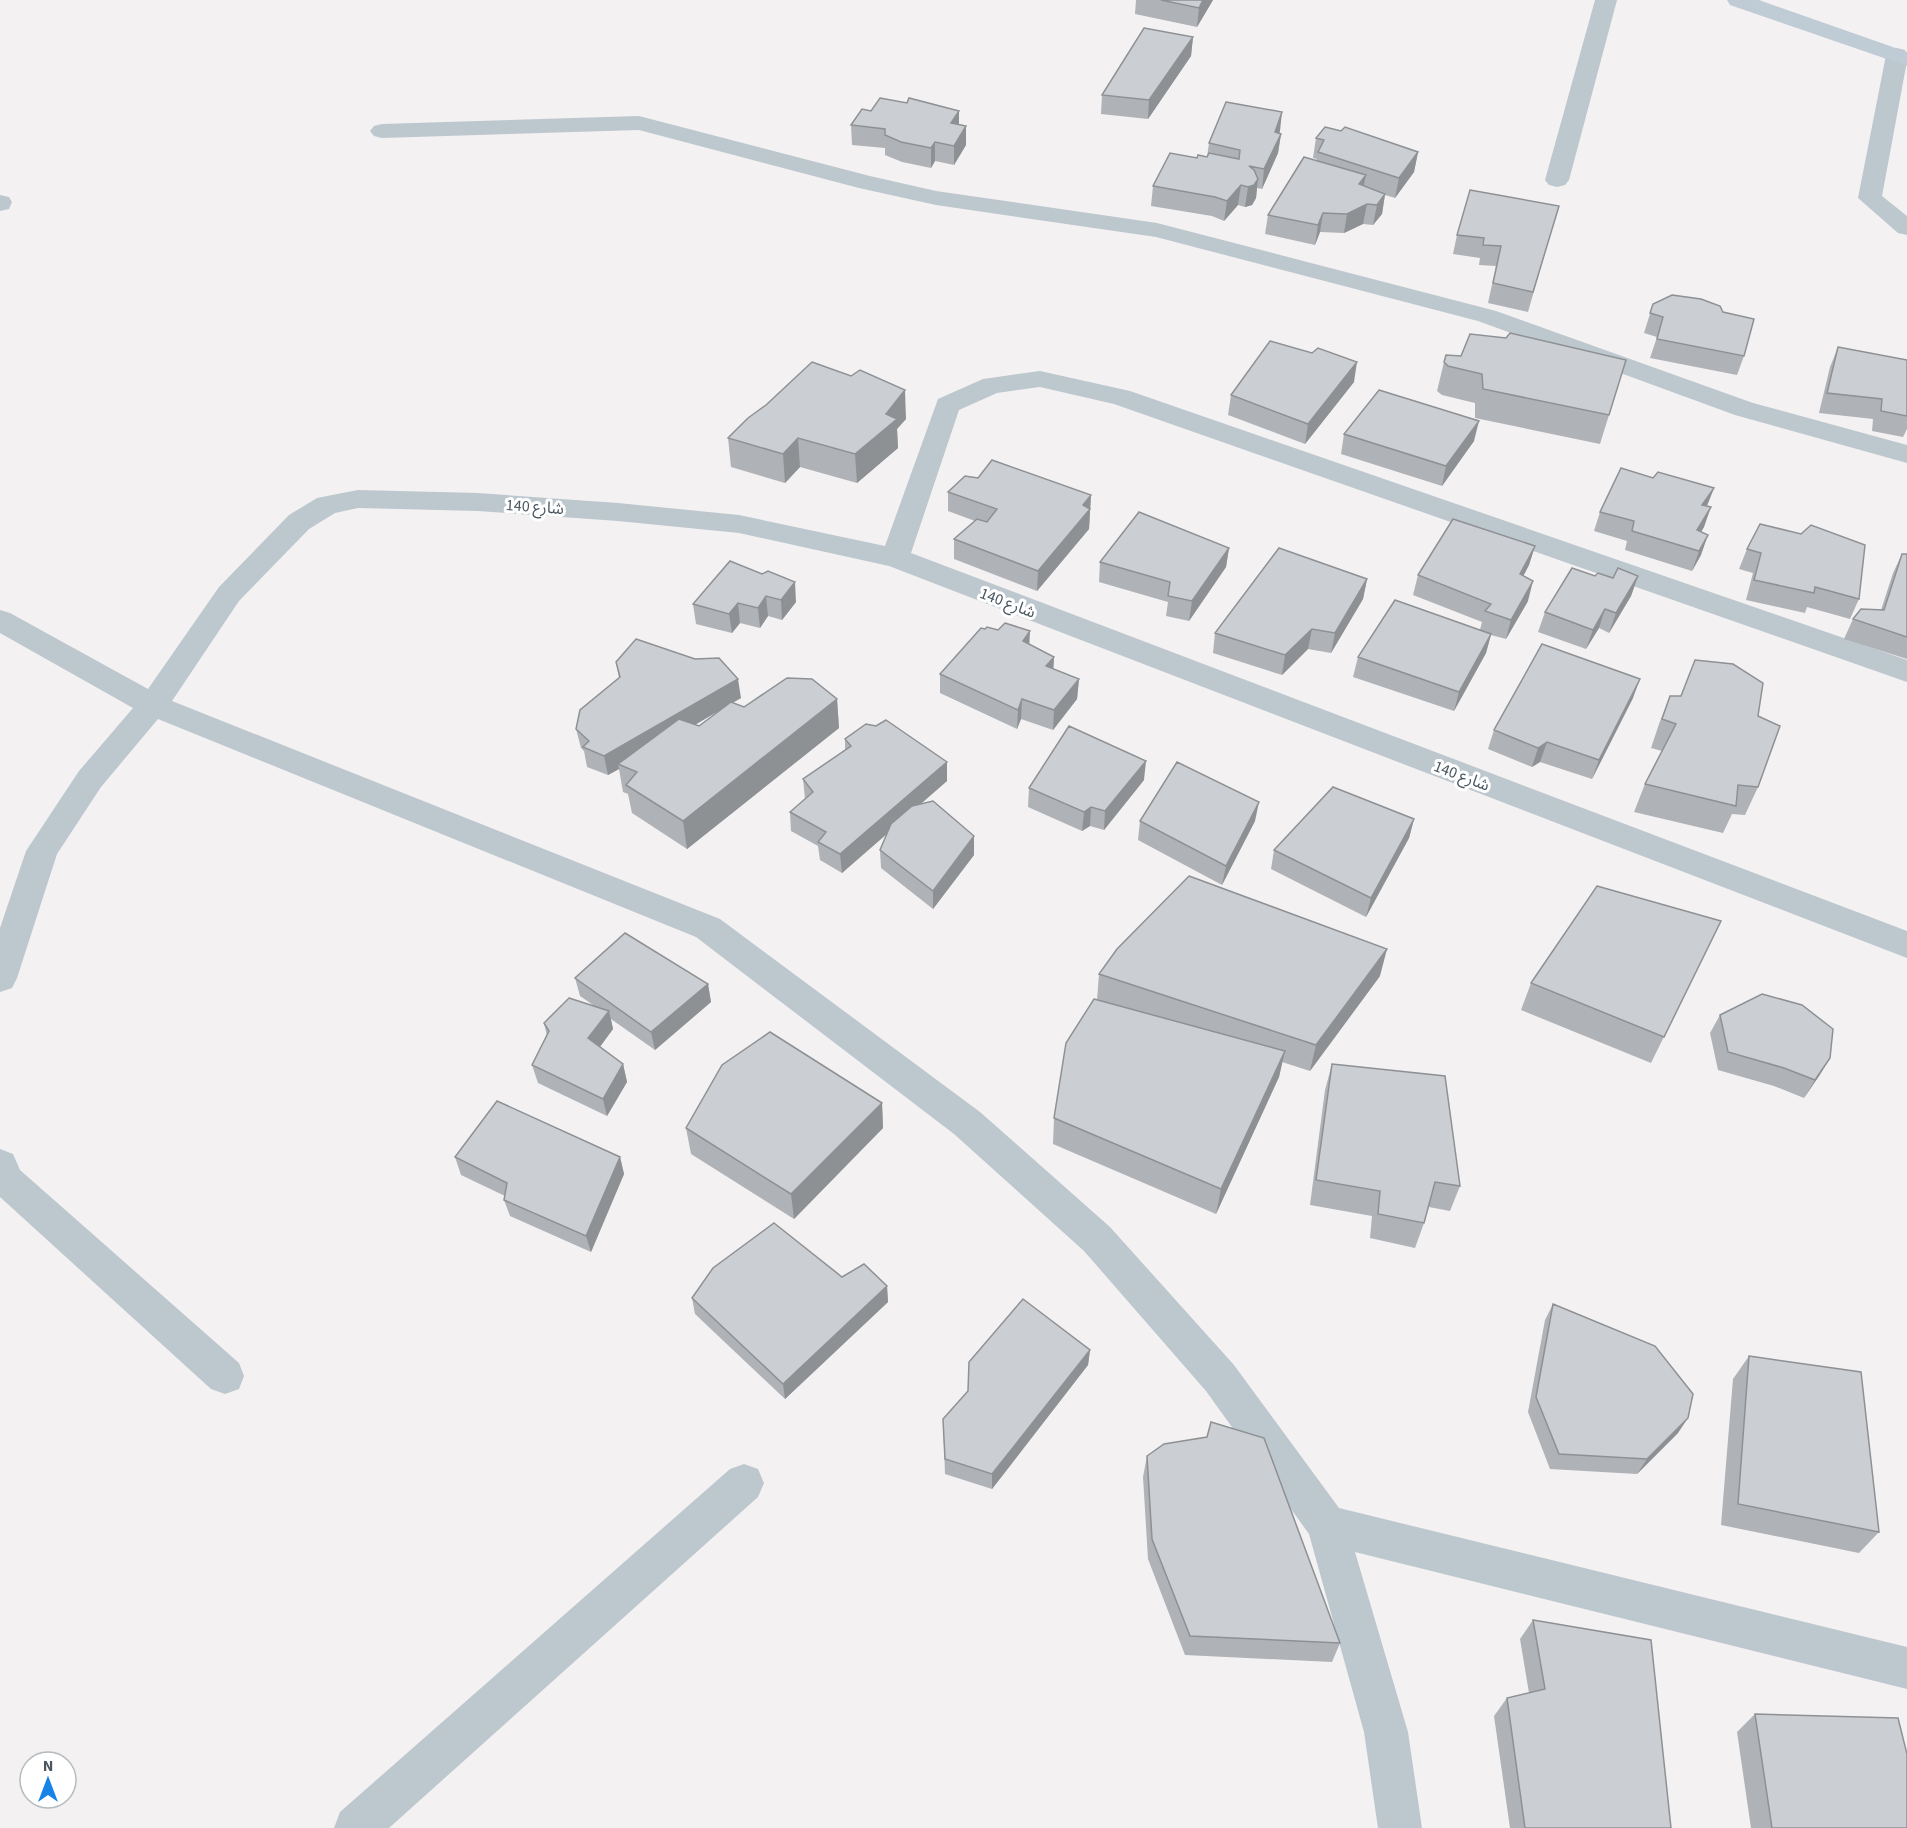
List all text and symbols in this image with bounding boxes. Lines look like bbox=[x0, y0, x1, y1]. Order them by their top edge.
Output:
street label: شارع 140 bbox=[505, 494, 565, 521]
street label: شارع 140 bbox=[976, 582, 1039, 625]
street label: شارع 140 bbox=[1430, 755, 1493, 798]
north arrow bbox=[18, 1750, 78, 1810]
text: N bbox=[43, 1755, 53, 1777]

